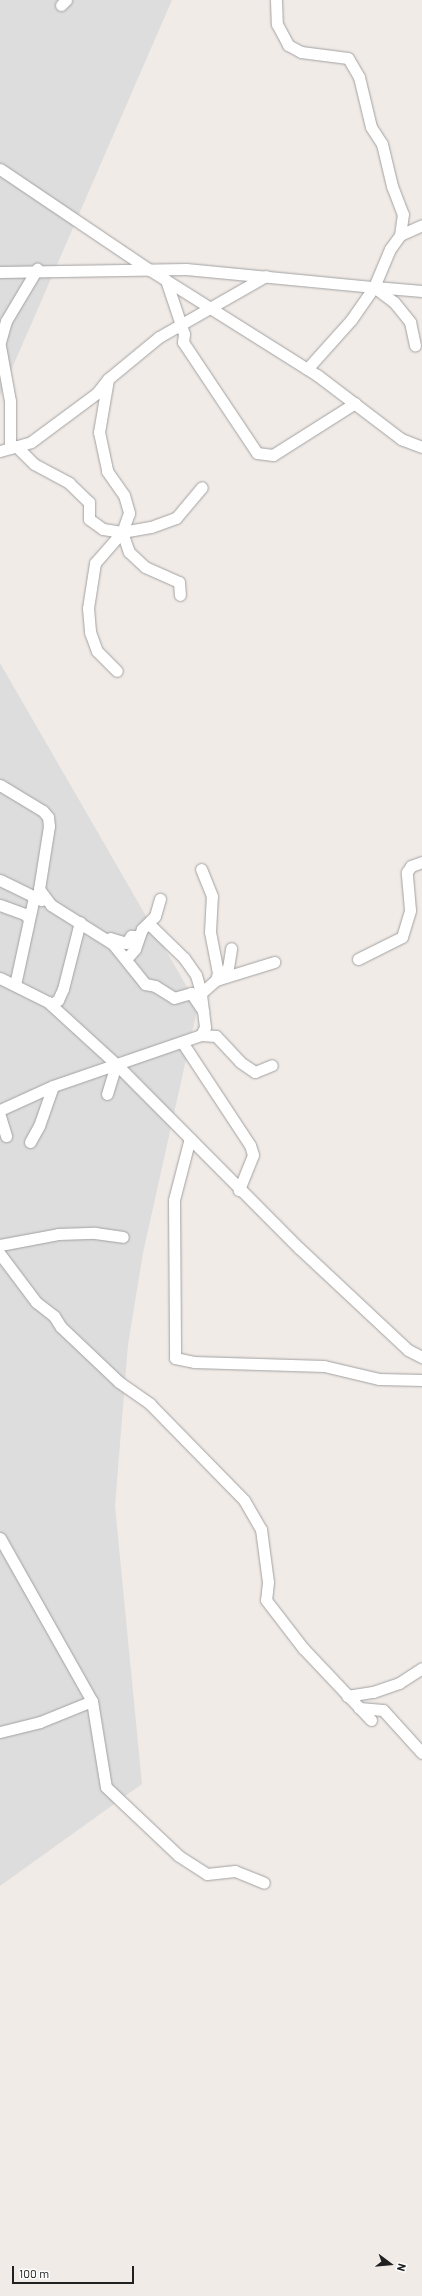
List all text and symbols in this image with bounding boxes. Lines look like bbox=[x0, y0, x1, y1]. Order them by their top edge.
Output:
north arrow bbox=[370, 2244, 410, 2284]
scale bar bbox=[14, 2258, 136, 2284]
text: N bbox=[395, 2262, 409, 2273]
text: 100 m bbox=[19, 2266, 49, 2280]

